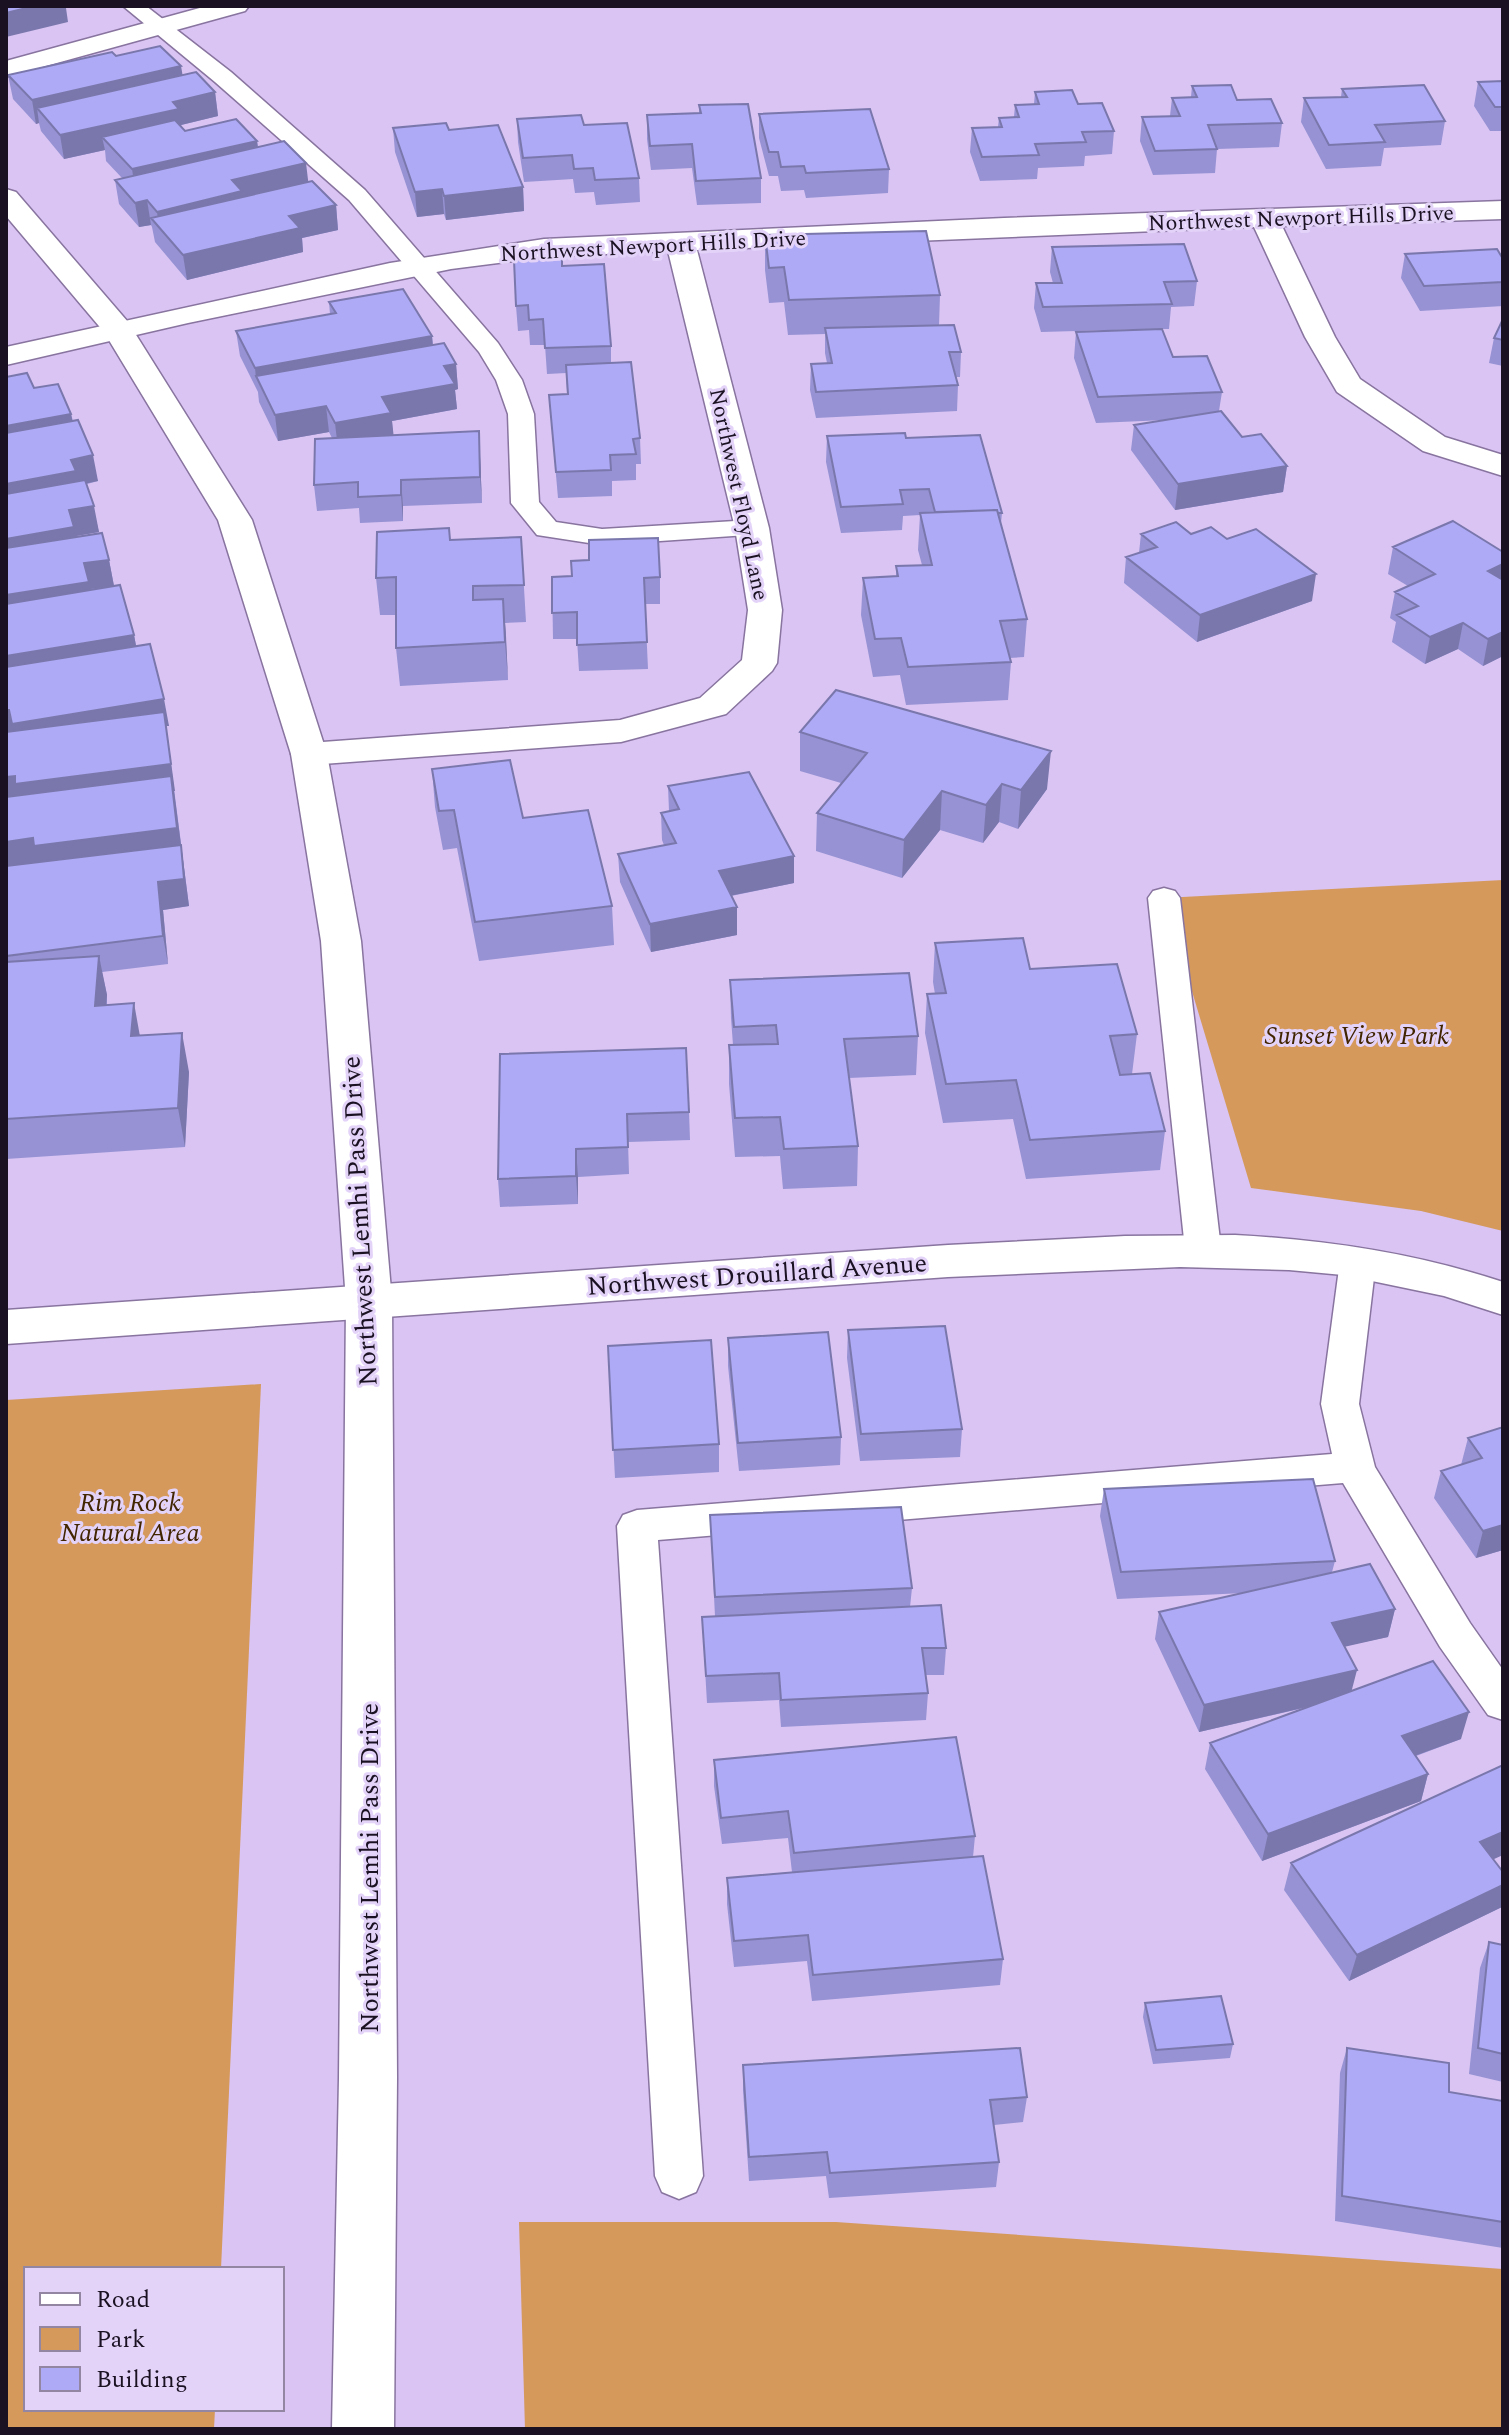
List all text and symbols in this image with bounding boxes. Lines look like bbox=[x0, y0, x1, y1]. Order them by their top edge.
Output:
street label: Northwest Newport Hills Drive bbox=[1147, 197, 1455, 240]
street label: Northwest Newport Hills Drive bbox=[499, 222, 807, 271]
street label: Northwest Floyd Lane bbox=[700, 385, 777, 604]
park label: Sunset View Park bbox=[1265, 1016, 1449, 1056]
street label: Northwest Lemhi Pass Drive bbox=[331, 1055, 389, 1387]
street label: Northwest Drouillard Avenue bbox=[586, 1243, 928, 1307]
park label: Rim Rock Natural Area bbox=[60, 1483, 200, 1553]
street label: Northwest Lemhi Pass Drive bbox=[350, 1703, 390, 2033]
legend bbox=[24, 2267, 284, 2411]
text: Road bbox=[96, 2282, 150, 2318]
text: Park bbox=[96, 2322, 146, 2358]
text: Building bbox=[96, 2362, 188, 2398]

